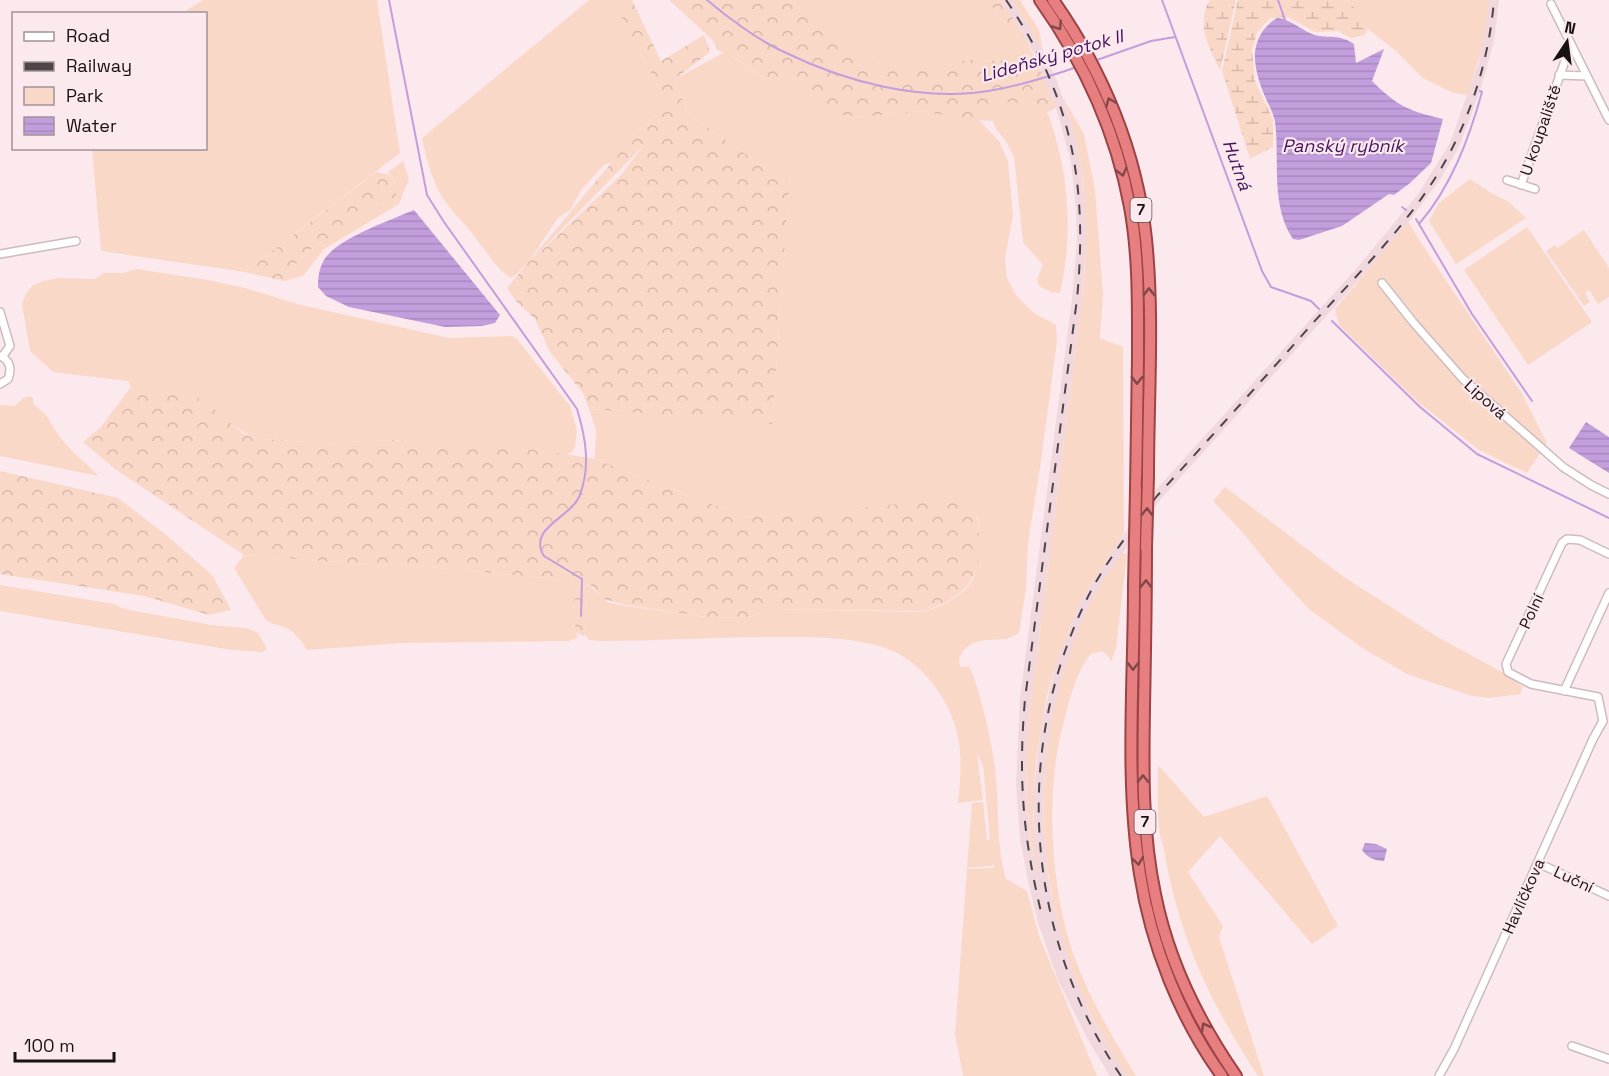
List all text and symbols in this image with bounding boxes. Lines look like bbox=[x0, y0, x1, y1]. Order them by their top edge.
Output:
legend bbox=[12, 12, 207, 150]
north arrow bbox=[1537, 12, 1597, 72]
text: N bbox=[1563, 16, 1578, 39]
one-way arrow bbox=[1050, 20, 1062, 30]
text: Road bbox=[66, 24, 110, 47]
water label: Lideňský potok II bbox=[978, 24, 1128, 87]
text: Railway bbox=[66, 54, 132, 77]
street label: U koupaliště bbox=[1515, 82, 1566, 178]
text: Park bbox=[66, 84, 104, 107]
one-way arrow bbox=[1105, 97, 1117, 108]
text: Water bbox=[66, 114, 117, 137]
water label: Panský rybník bbox=[1282, 134, 1406, 157]
water label: Hutná bbox=[1218, 136, 1257, 194]
one-way arrow bbox=[1115, 166, 1127, 177]
road number: 7 bbox=[1130, 198, 1152, 222]
one-way arrow bbox=[1143, 288, 1155, 297]
one-way arrow bbox=[1131, 375, 1143, 384]
street label: Lipová bbox=[1460, 375, 1511, 424]
one-way arrow bbox=[1141, 507, 1153, 516]
one-way arrow bbox=[1140, 579, 1152, 588]
street label: Polní bbox=[1514, 590, 1549, 632]
one-way arrow bbox=[1127, 661, 1140, 670]
one-way arrow bbox=[1137, 774, 1150, 783]
road number: 7 bbox=[1134, 810, 1156, 834]
street label: Havlíčkova bbox=[1497, 855, 1549, 937]
one-way arrow bbox=[1131, 856, 1143, 865]
street label: Luční bbox=[1550, 861, 1597, 898]
one-way arrow bbox=[1201, 1022, 1212, 1033]
scale bar bbox=[15, 1025, 114, 1063]
text: 100 m bbox=[24, 1034, 75, 1057]

